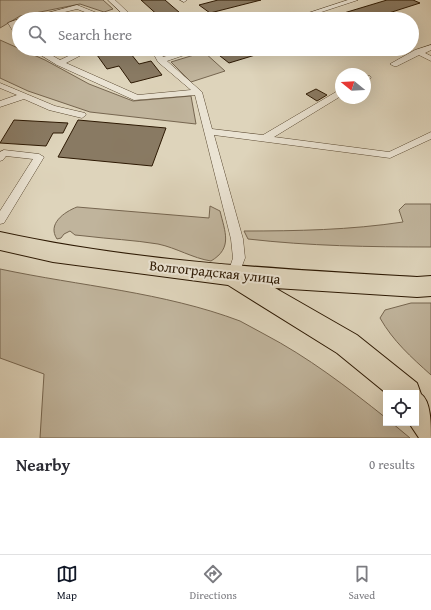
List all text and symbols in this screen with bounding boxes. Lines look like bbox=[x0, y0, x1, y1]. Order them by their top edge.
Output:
search box bbox=[12, 12, 419, 56]
icon: search bbox=[26, 23, 48, 45]
text: Search here bbox=[58, 24, 132, 45]
north arrow bbox=[335, 68, 371, 104]
street label: Волгоградская улица bbox=[148, 255, 282, 289]
map controls bbox=[383, 390, 419, 426]
button: locate bbox=[383, 390, 419, 426]
text: Nearby bbox=[16, 452, 70, 477]
text: 0 results bbox=[369, 455, 415, 474]
tab: Map bbox=[56, 563, 78, 603]
tab: Directions bbox=[190, 563, 237, 603]
tab: Saved bbox=[348, 563, 375, 603]

